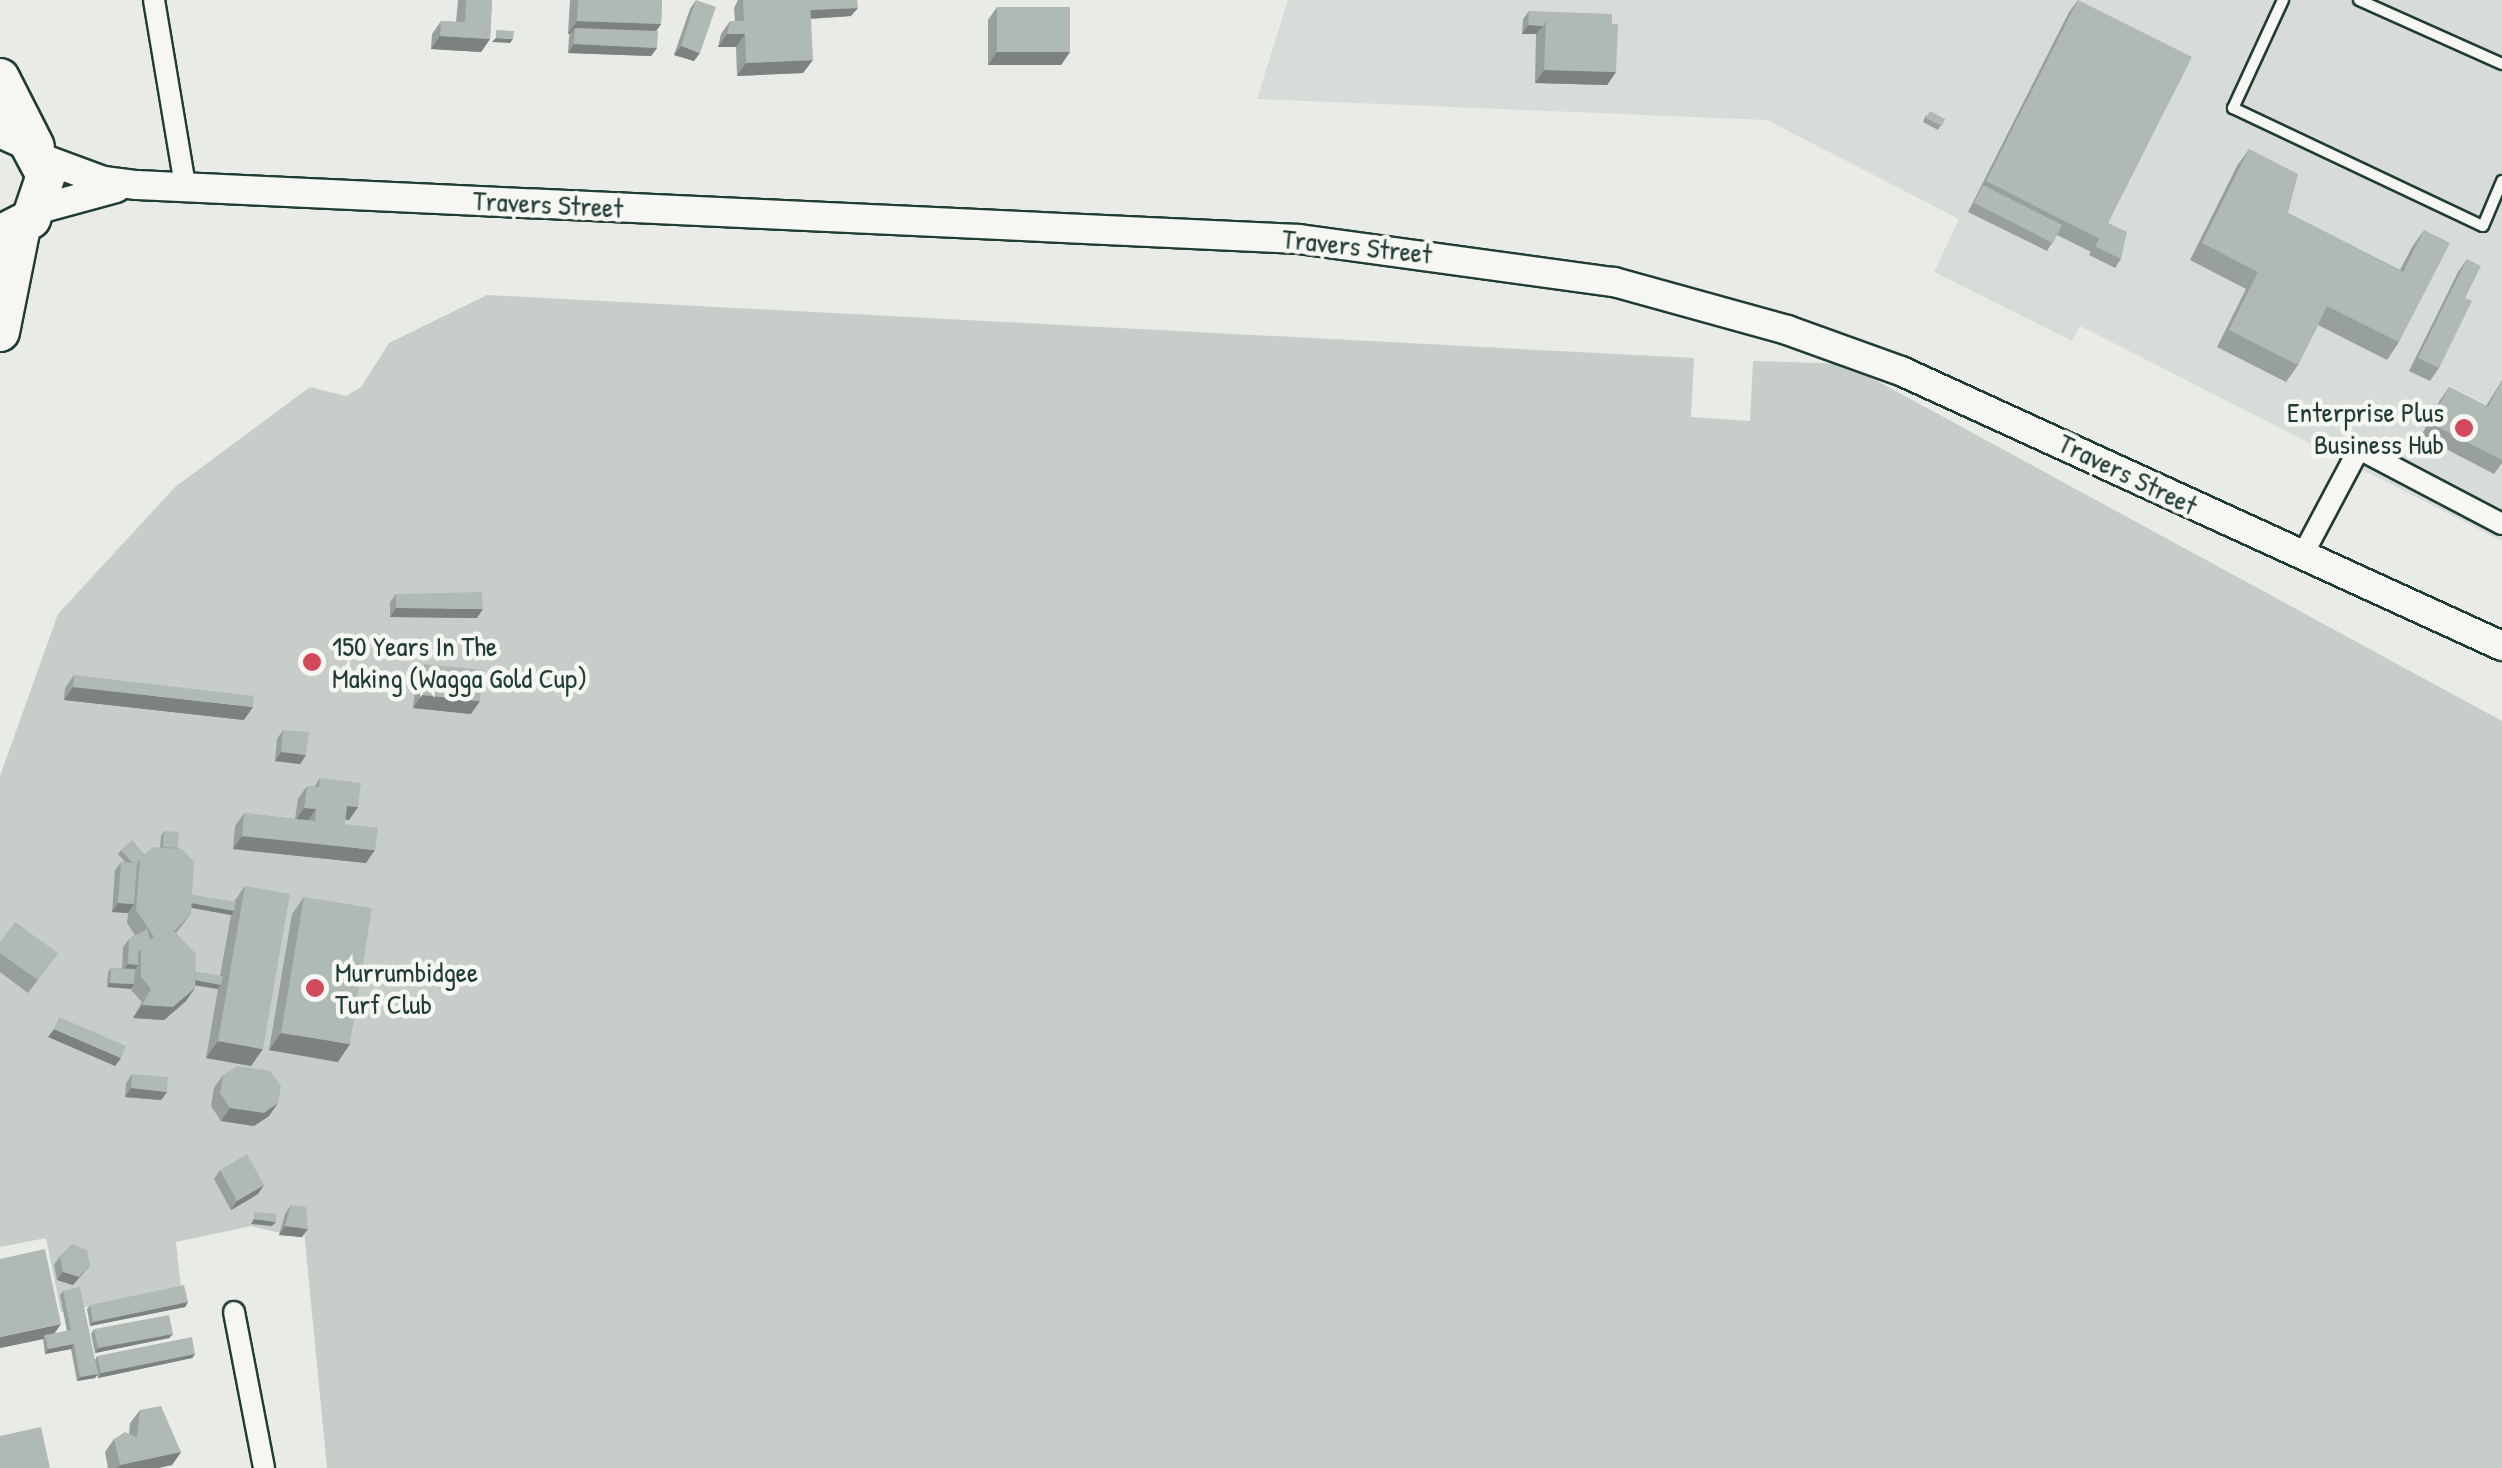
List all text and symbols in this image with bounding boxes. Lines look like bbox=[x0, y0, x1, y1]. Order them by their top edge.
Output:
street label: Travers Street bbox=[472, 183, 624, 225]
street label: Travers Street bbox=[1280, 221, 1434, 271]
place label: Enterprise Plus Business Hub bbox=[2287, 395, 2444, 461]
marker: Enterprise Plus Business Hub bbox=[2453, 417, 2475, 439]
street label: Travers Street bbox=[2053, 426, 2203, 522]
place label: 150 Years In The Making (Wagga Gold Cup) bbox=[332, 629, 587, 695]
marker: 150 Years In The Making (Wagga Gold Cup) bbox=[301, 651, 323, 673]
place label: Murrumbidgee Turf Club bbox=[335, 955, 478, 1021]
marker: Murrumbidgee Turf Club bbox=[304, 977, 326, 999]

